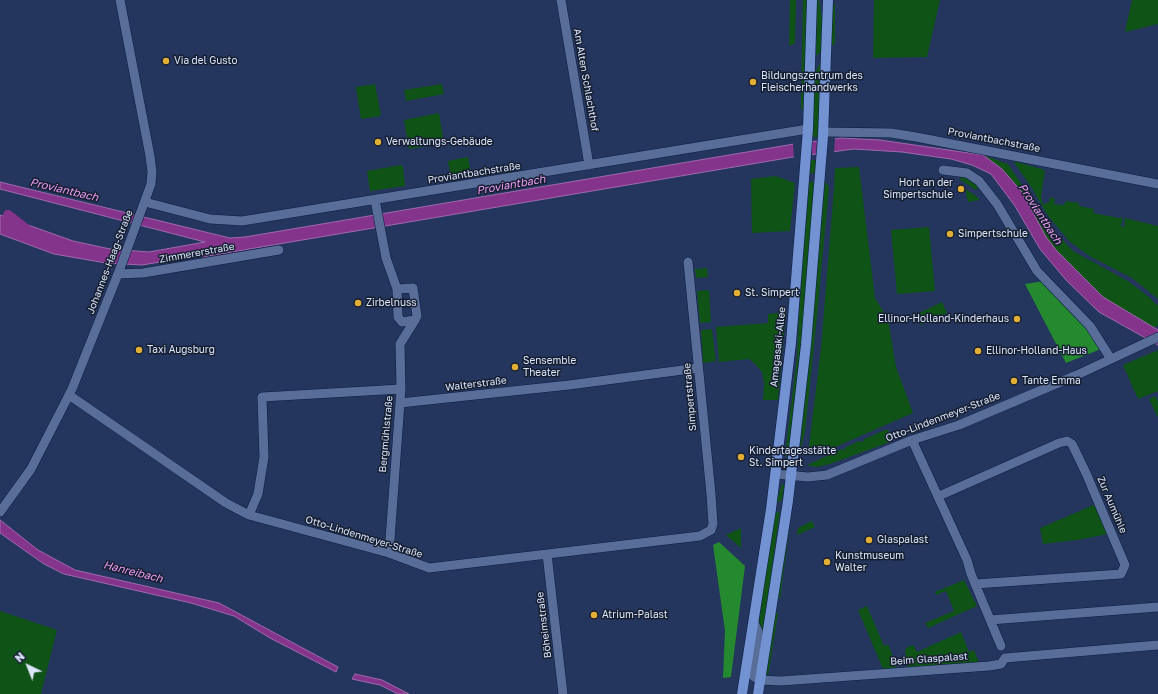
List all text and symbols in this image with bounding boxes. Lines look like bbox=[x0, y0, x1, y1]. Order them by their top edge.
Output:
street label: Am Alten Schlachthof bbox=[571, 28, 601, 132]
place label: Via del Gusto bbox=[174, 55, 238, 67]
marker: Via del Gusto bbox=[161, 56, 171, 66]
place label: Bildungszentrum des Fleischerhandwerks bbox=[761, 70, 863, 94]
marker: Bildungszentrum des Fleischerhandwerks bbox=[748, 77, 758, 87]
street label: Proviantbachstraße bbox=[947, 125, 1041, 155]
place label: Verwaltungs-Gebäude bbox=[386, 136, 493, 148]
marker: Verwaltungs-Gebäude bbox=[373, 137, 383, 147]
street label: Proviantbachstraße bbox=[427, 160, 521, 186]
water label: Proviantbach bbox=[475, 172, 547, 198]
water label: Proviantbach bbox=[28, 176, 100, 204]
place label: Hort an der Simpertschule bbox=[883, 177, 953, 200]
water label: Proviantbach bbox=[1015, 181, 1065, 247]
marker: Hort an der Simpertschule bbox=[956, 184, 966, 194]
street label: Johannes-Haag-Straße bbox=[85, 208, 135, 316]
place label: Simpertschule bbox=[958, 228, 1028, 240]
marker: Simpertschule bbox=[945, 229, 955, 239]
street label: Zimmererstraße bbox=[159, 240, 235, 266]
place label: St. Simpert bbox=[745, 287, 799, 299]
marker: St. Simpert bbox=[732, 288, 742, 298]
place label: Zirbelnuss bbox=[366, 297, 417, 309]
marker: Zirbelnuss bbox=[353, 298, 363, 308]
street label: Amagasaki-Allee bbox=[768, 306, 788, 388]
place label: Ellinor-Holland-Kinderhaus bbox=[878, 313, 1009, 325]
marker: Ellinor-Holland-Kinderhaus bbox=[1012, 314, 1022, 324]
place label: Taxi Augsburg bbox=[147, 344, 215, 356]
marker: Taxi Augsburg bbox=[134, 345, 144, 355]
place label: Ellinor-Holland-Haus bbox=[986, 345, 1087, 357]
marker: Ellinor-Holland-Haus bbox=[973, 346, 983, 356]
place label: Sensemble Theater bbox=[523, 355, 576, 378]
marker: Sensemble Theater bbox=[510, 362, 520, 372]
street label: Simpertstraße bbox=[681, 362, 699, 432]
street label: Walterstraße bbox=[445, 374, 507, 394]
place label: Tante Emma bbox=[1022, 375, 1081, 387]
marker: Tante Emma bbox=[1009, 376, 1019, 386]
street label: Otto-Lindenmeyer-Straße bbox=[884, 390, 1002, 444]
street label: Bergmühlstraße bbox=[377, 395, 395, 473]
place label: Kindertagesstätte St. Simpert bbox=[749, 445, 836, 468]
marker: Kindertagesstätte St. Simpert bbox=[736, 452, 746, 462]
street label: Zur Aumühle bbox=[1095, 475, 1129, 535]
street label: Otto-Lindenmeyer-Straße bbox=[304, 513, 424, 561]
place label: Glaspalast bbox=[877, 534, 928, 546]
marker: Glaspalast bbox=[864, 535, 874, 545]
place label: Kunstmuseum Walter bbox=[835, 550, 904, 574]
marker: Kunstmuseum Walter bbox=[822, 557, 832, 567]
water label: Hanreibach bbox=[102, 558, 164, 586]
street label: Böheimstraße bbox=[534, 591, 554, 659]
place label: Atrium-Palast bbox=[602, 609, 668, 621]
marker: Atrium-Palast bbox=[589, 610, 599, 620]
north arrow bbox=[8, 646, 48, 686]
text: N bbox=[12, 649, 27, 664]
street label: Beim Glaspalast bbox=[890, 650, 968, 668]

